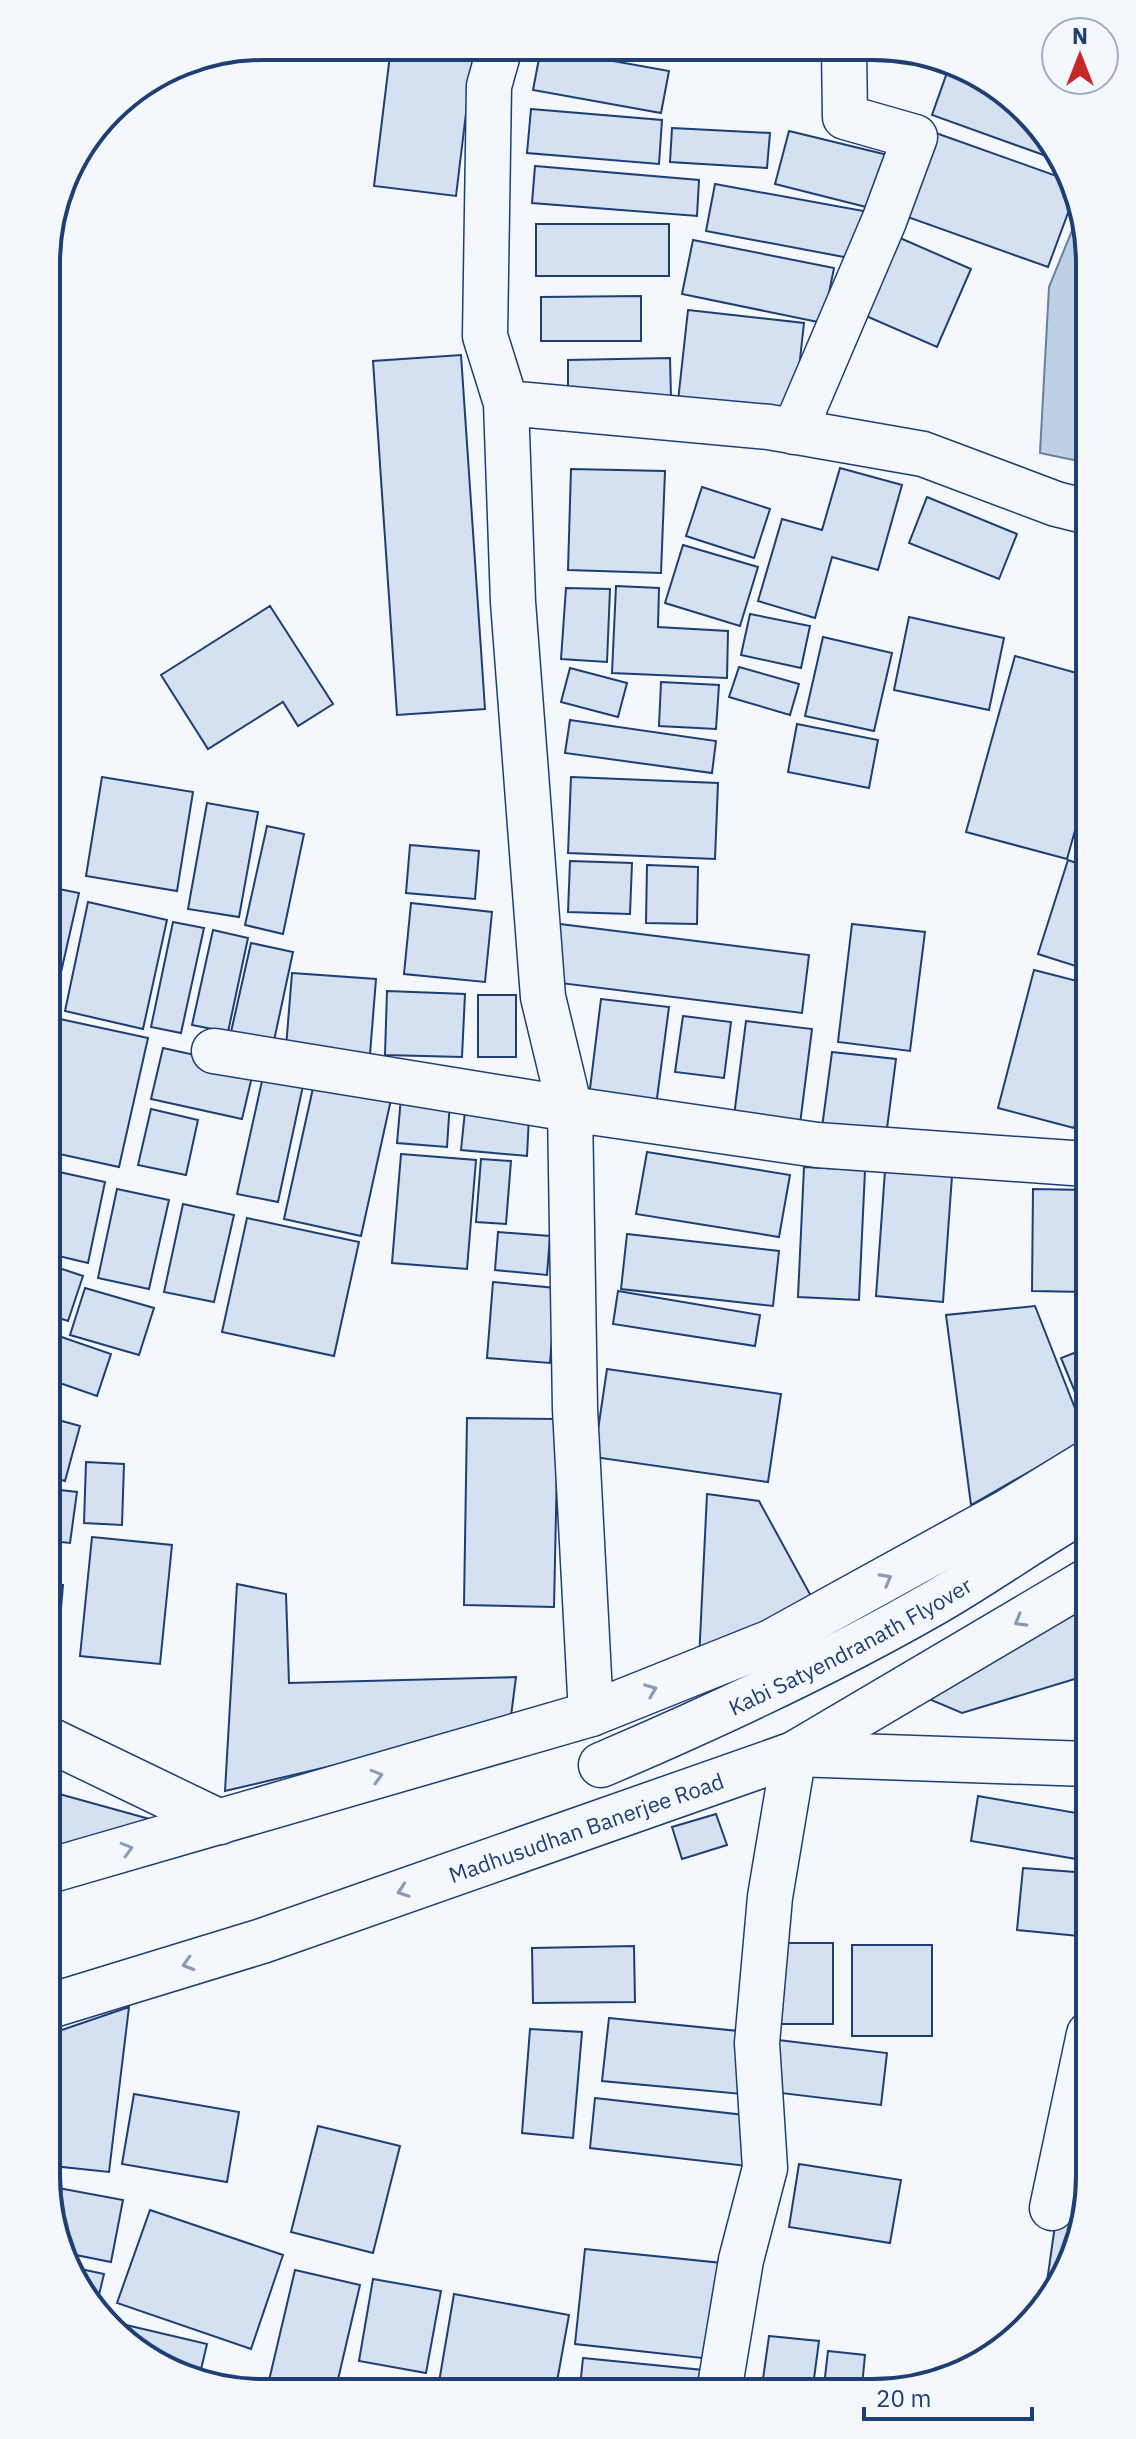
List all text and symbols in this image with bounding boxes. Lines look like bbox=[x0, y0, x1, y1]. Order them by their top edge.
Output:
north arrow bbox=[1040, 16, 1120, 96]
text: N bbox=[1072, 21, 1088, 50]
street label: Kabi Satyendranath Flyover bbox=[723, 1570, 977, 1721]
one-way arrow bbox=[878, 1574, 893, 1589]
one-way arrow bbox=[1014, 1611, 1029, 1627]
one-way arrow bbox=[643, 1683, 657, 1700]
street label: Madhusudhan Banerjee Road bbox=[445, 1765, 727, 1889]
one-way arrow bbox=[370, 1769, 383, 1785]
one-way arrow bbox=[120, 1841, 134, 1858]
one-way arrow bbox=[397, 1882, 411, 1898]
one-way arrow bbox=[181, 1955, 195, 1971]
scale bar bbox=[864, 2371, 1032, 2421]
text: 20 m bbox=[876, 2382, 931, 2414]

